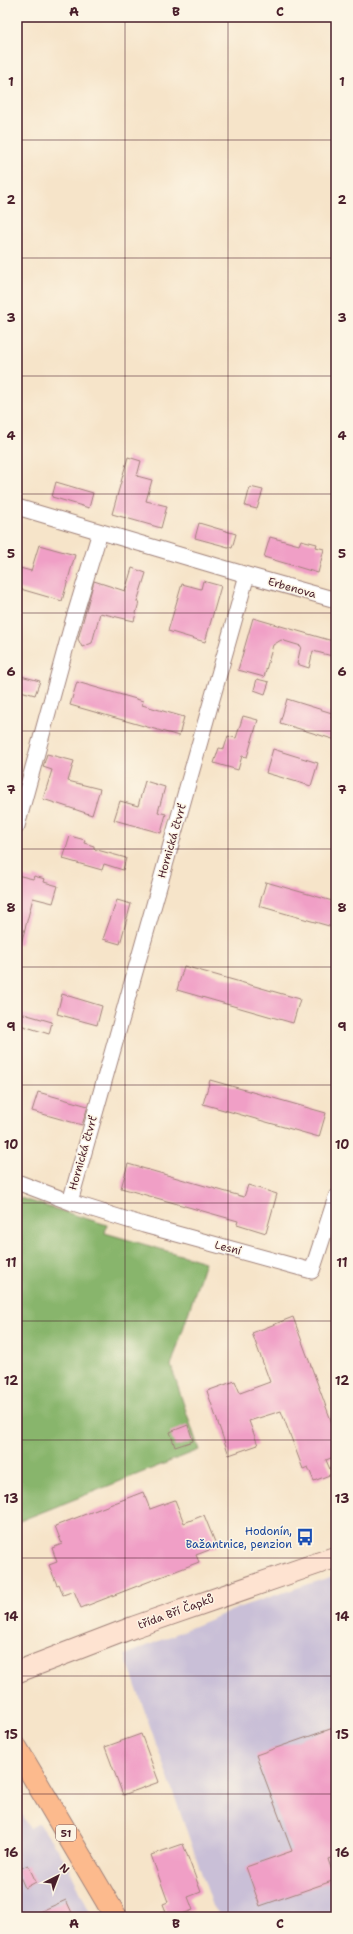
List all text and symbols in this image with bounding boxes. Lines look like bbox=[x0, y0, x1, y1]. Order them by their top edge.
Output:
text: A bbox=[69, 3, 79, 20]
text: B bbox=[172, 3, 180, 20]
text: C bbox=[276, 3, 284, 20]
text: 1 bbox=[8, 73, 14, 90]
text: 1 bbox=[339, 73, 345, 90]
text: 2 bbox=[6, 191, 16, 208]
text: 2 bbox=[337, 191, 347, 208]
text: 3 bbox=[6, 309, 16, 326]
text: 3 bbox=[337, 309, 347, 326]
text: 4 bbox=[6, 427, 16, 444]
text: 4 bbox=[337, 427, 347, 444]
text: 5 bbox=[7, 545, 15, 562]
text: 5 bbox=[338, 545, 346, 562]
street label: Erbenova bbox=[266, 574, 318, 602]
text: 6 bbox=[6, 663, 16, 680]
text: 6 bbox=[337, 663, 347, 680]
text: 7 bbox=[6, 781, 16, 798]
text: 7 bbox=[337, 781, 347, 798]
street label: Hornická čtvrť bbox=[154, 802, 190, 880]
text: 8 bbox=[6, 899, 16, 916]
text: 8 bbox=[337, 899, 347, 916]
text: 9 bbox=[6, 1018, 16, 1035]
text: 9 bbox=[337, 1018, 347, 1035]
street label: Hornická čtvrť bbox=[65, 1114, 101, 1192]
text: 10 bbox=[4, 1136, 18, 1153]
text: 10 bbox=[335, 1136, 349, 1153]
street label: Lesní bbox=[213, 1237, 243, 1259]
text: 11 bbox=[5, 1254, 17, 1271]
text: 11 bbox=[336, 1254, 348, 1271]
text: 12 bbox=[4, 1372, 18, 1389]
text: 12 bbox=[335, 1372, 349, 1389]
text: 13 bbox=[4, 1490, 18, 1507]
text: 13 bbox=[335, 1490, 349, 1507]
place label: Hodonín, Bažantnice, penzion bbox=[186, 1524, 292, 1552]
bus stop icon: Hodonín, Bažantnice, penzion bbox=[295, 1527, 315, 1547]
street label: třída Bří Čapků bbox=[135, 1590, 216, 1633]
text: 14 bbox=[4, 1608, 18, 1625]
text: 14 bbox=[335, 1608, 349, 1625]
text: 15 bbox=[4, 1726, 18, 1743]
text: 15 bbox=[335, 1726, 349, 1743]
road number: 51 bbox=[56, 1825, 76, 1841]
text: 16 bbox=[4, 1844, 18, 1861]
text: 16 bbox=[335, 1844, 349, 1861]
north arrow bbox=[38, 1856, 78, 1896]
text: N bbox=[56, 1860, 73, 1878]
text: A bbox=[69, 1915, 79, 1932]
text: B bbox=[172, 1915, 180, 1932]
text: C bbox=[276, 1915, 284, 1932]

